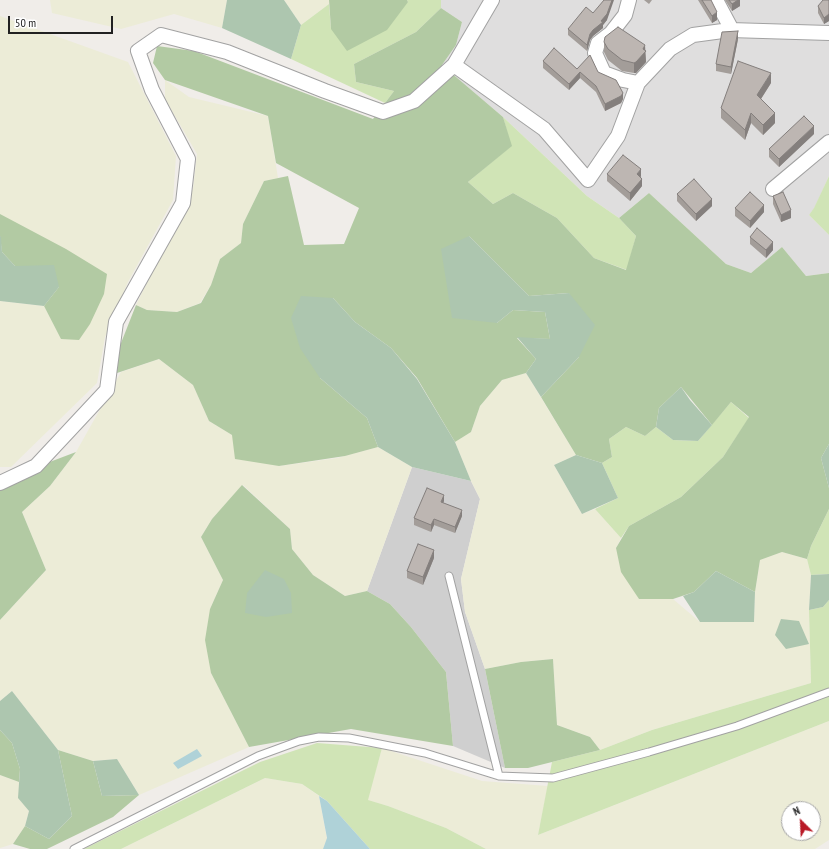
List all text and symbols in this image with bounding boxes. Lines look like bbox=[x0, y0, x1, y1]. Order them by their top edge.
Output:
scale bar bbox=[10, 8, 115, 34]
text: 50 m bbox=[15, 15, 36, 30]
north arrow bbox=[781, 801, 821, 841]
text: N bbox=[791, 803, 802, 819]

